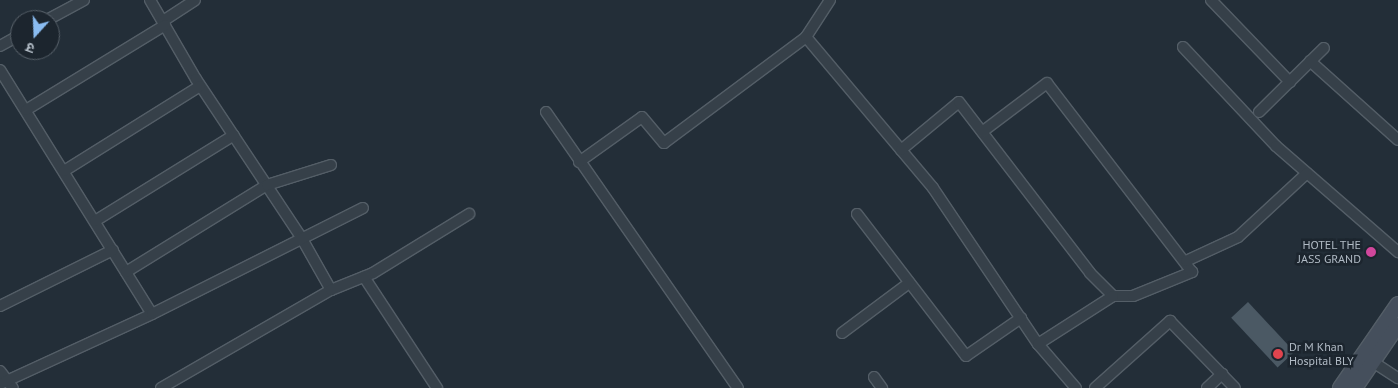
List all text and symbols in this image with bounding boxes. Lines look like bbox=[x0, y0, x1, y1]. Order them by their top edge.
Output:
north arrow bbox=[10, 10, 60, 60]
text: उ bbox=[23, 38, 37, 58]
place label: HOTEL THE JASS GRAND bbox=[1297, 238, 1361, 266]
marker: HOTEL THE JASS GRAND bbox=[1365, 246, 1377, 258]
place label: Dr M Khan Hospital BLY bbox=[1289, 340, 1354, 368]
marker: Dr M Khan Hospital BLY bbox=[1271, 347, 1285, 361]

